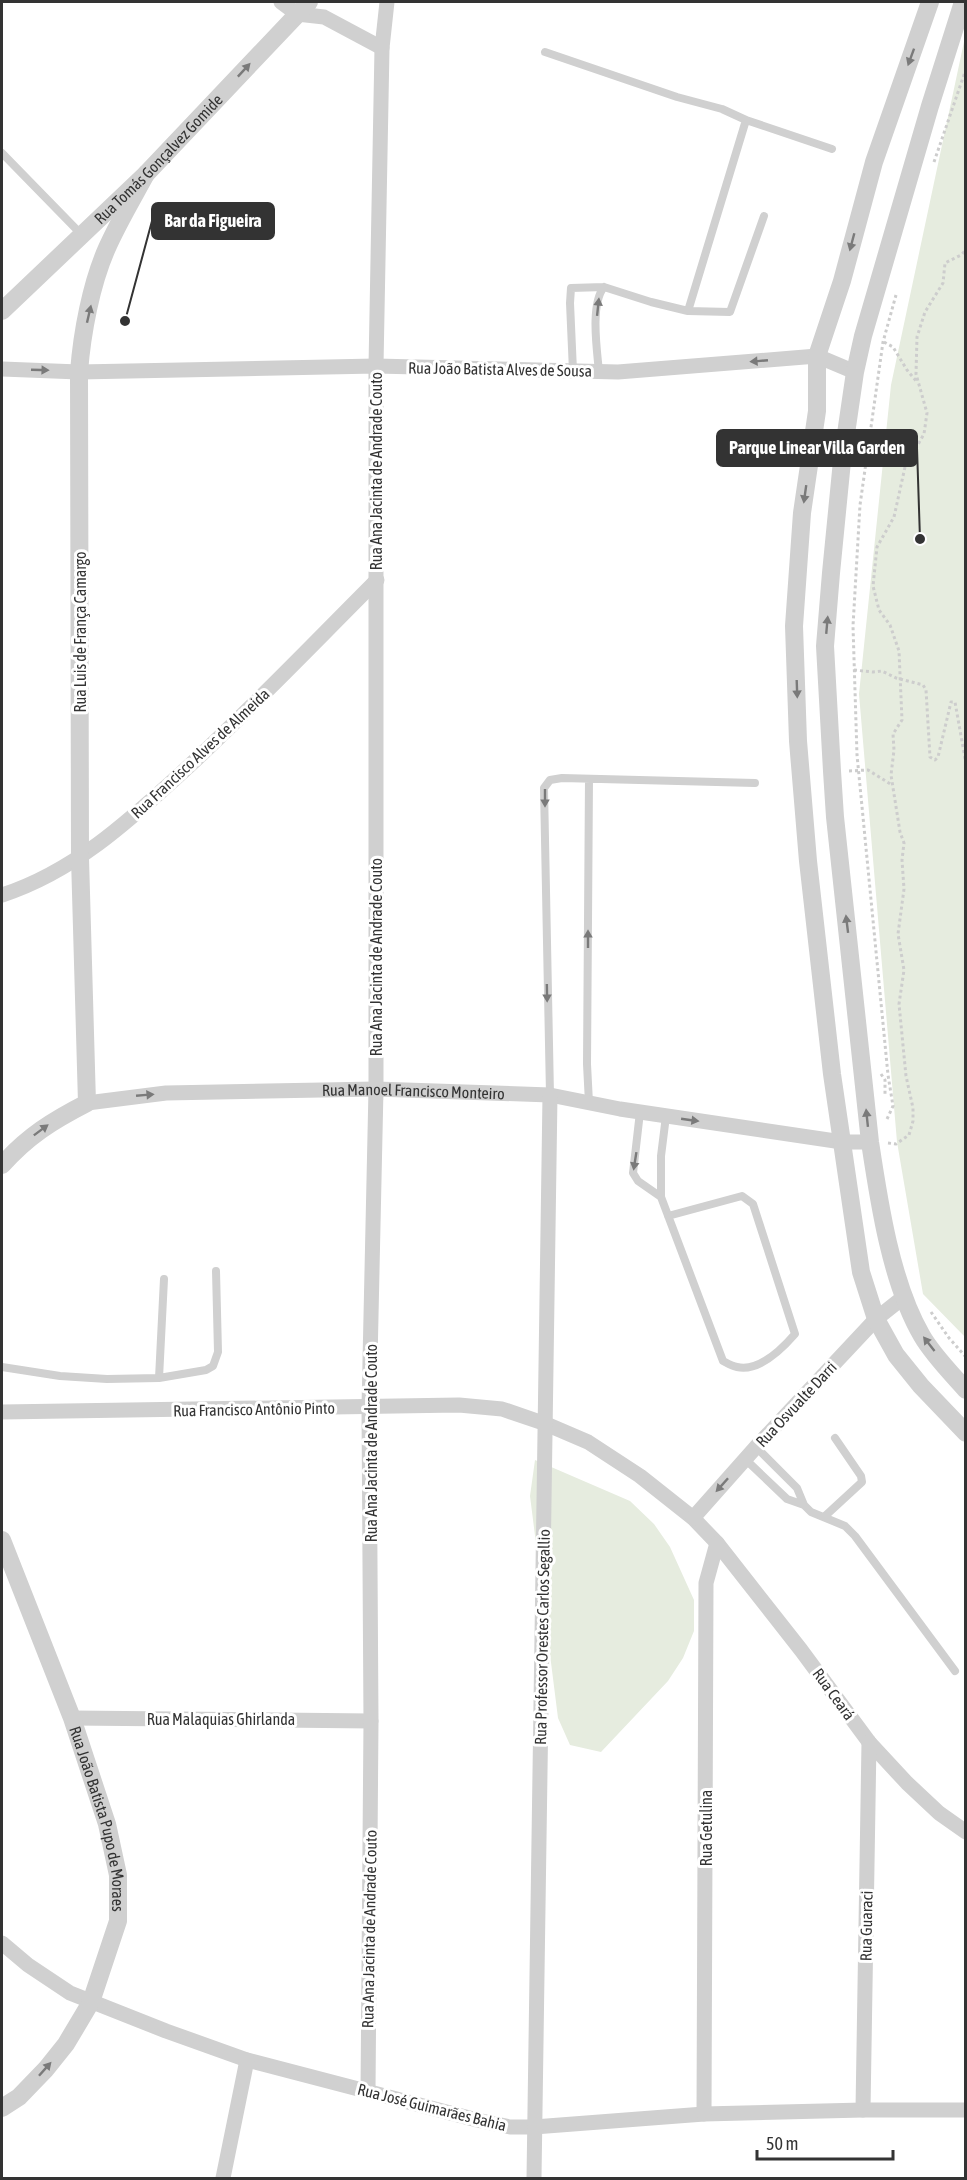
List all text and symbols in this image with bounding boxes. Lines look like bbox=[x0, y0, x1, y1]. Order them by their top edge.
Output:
one-way arrow bbox=[906, 48, 916, 66]
one-way arrow bbox=[237, 63, 251, 78]
street label: Rua Tomás Gonçalvez Gomide bbox=[90, 90, 226, 228]
callout: Bar da Figueira bbox=[152, 203, 274, 239]
text: Bar da Figueira bbox=[164, 210, 262, 231]
one-way arrow bbox=[847, 234, 856, 252]
one-way arrow bbox=[593, 298, 603, 317]
one-way arrow bbox=[84, 305, 94, 323]
one-way arrow bbox=[749, 356, 768, 366]
street label: Rua João Batista Alves de Sousa bbox=[408, 358, 592, 380]
one-way arrow bbox=[31, 366, 50, 375]
street label: Rua Ana Jacinta de Andrade Couto bbox=[367, 372, 385, 570]
callout: Parque Linear Villa Garden bbox=[717, 430, 917, 466]
text: Parque Linear Villa Garden bbox=[729, 437, 905, 458]
one-way arrow bbox=[800, 485, 809, 504]
street label: Rua Luis de França Camargo bbox=[71, 551, 90, 713]
one-way arrow bbox=[822, 615, 832, 634]
one-way arrow bbox=[792, 679, 801, 698]
street label: Rua Francisco Alves de Almeida bbox=[127, 684, 273, 822]
one-way arrow bbox=[540, 788, 549, 807]
street label: Rua Ana Jacinta de Andrade Couto bbox=[367, 858, 385, 1056]
one-way arrow bbox=[842, 914, 852, 933]
one-way arrow bbox=[583, 930, 593, 949]
one-way arrow bbox=[542, 983, 552, 1002]
street label: Rua Manoel Francisco Monteiro bbox=[322, 1080, 505, 1102]
one-way arrow bbox=[135, 1090, 154, 1100]
one-way arrow bbox=[862, 1108, 872, 1127]
one-way arrow bbox=[681, 1115, 700, 1124]
one-way arrow bbox=[33, 1124, 48, 1136]
one-way arrow bbox=[630, 1152, 639, 1171]
one-way arrow bbox=[923, 1337, 935, 1352]
street label: Rua Ana Jacinta de Andrade Couto bbox=[362, 1344, 380, 1542]
street label: Rua Osvualte Darri bbox=[752, 1358, 840, 1450]
street label: Rua Francisco Antônio Pinto bbox=[173, 1399, 335, 1419]
one-way arrow bbox=[716, 1477, 729, 1492]
street label: Rua Professor Orestes Carlos Segallio bbox=[531, 1529, 554, 1745]
street label: Rua Ceará bbox=[809, 1665, 859, 1723]
street label: Rua Malaquias Ghirlanda bbox=[147, 1710, 295, 1729]
street label: Rua João Batista Pupo de Moraes bbox=[66, 1724, 128, 1912]
street label: Rua Getulina bbox=[697, 1790, 715, 1866]
street label: Rua Ana Jacinta de Andrade Couto bbox=[358, 1830, 380, 2028]
street label: Rua Guaraci bbox=[856, 1891, 876, 1961]
one-way arrow bbox=[38, 2062, 51, 2077]
street label: Rua José Guimarães Bahia bbox=[356, 2080, 508, 2134]
scale bar bbox=[757, 2123, 894, 2161]
text: 50 m bbox=[766, 2133, 798, 2154]

